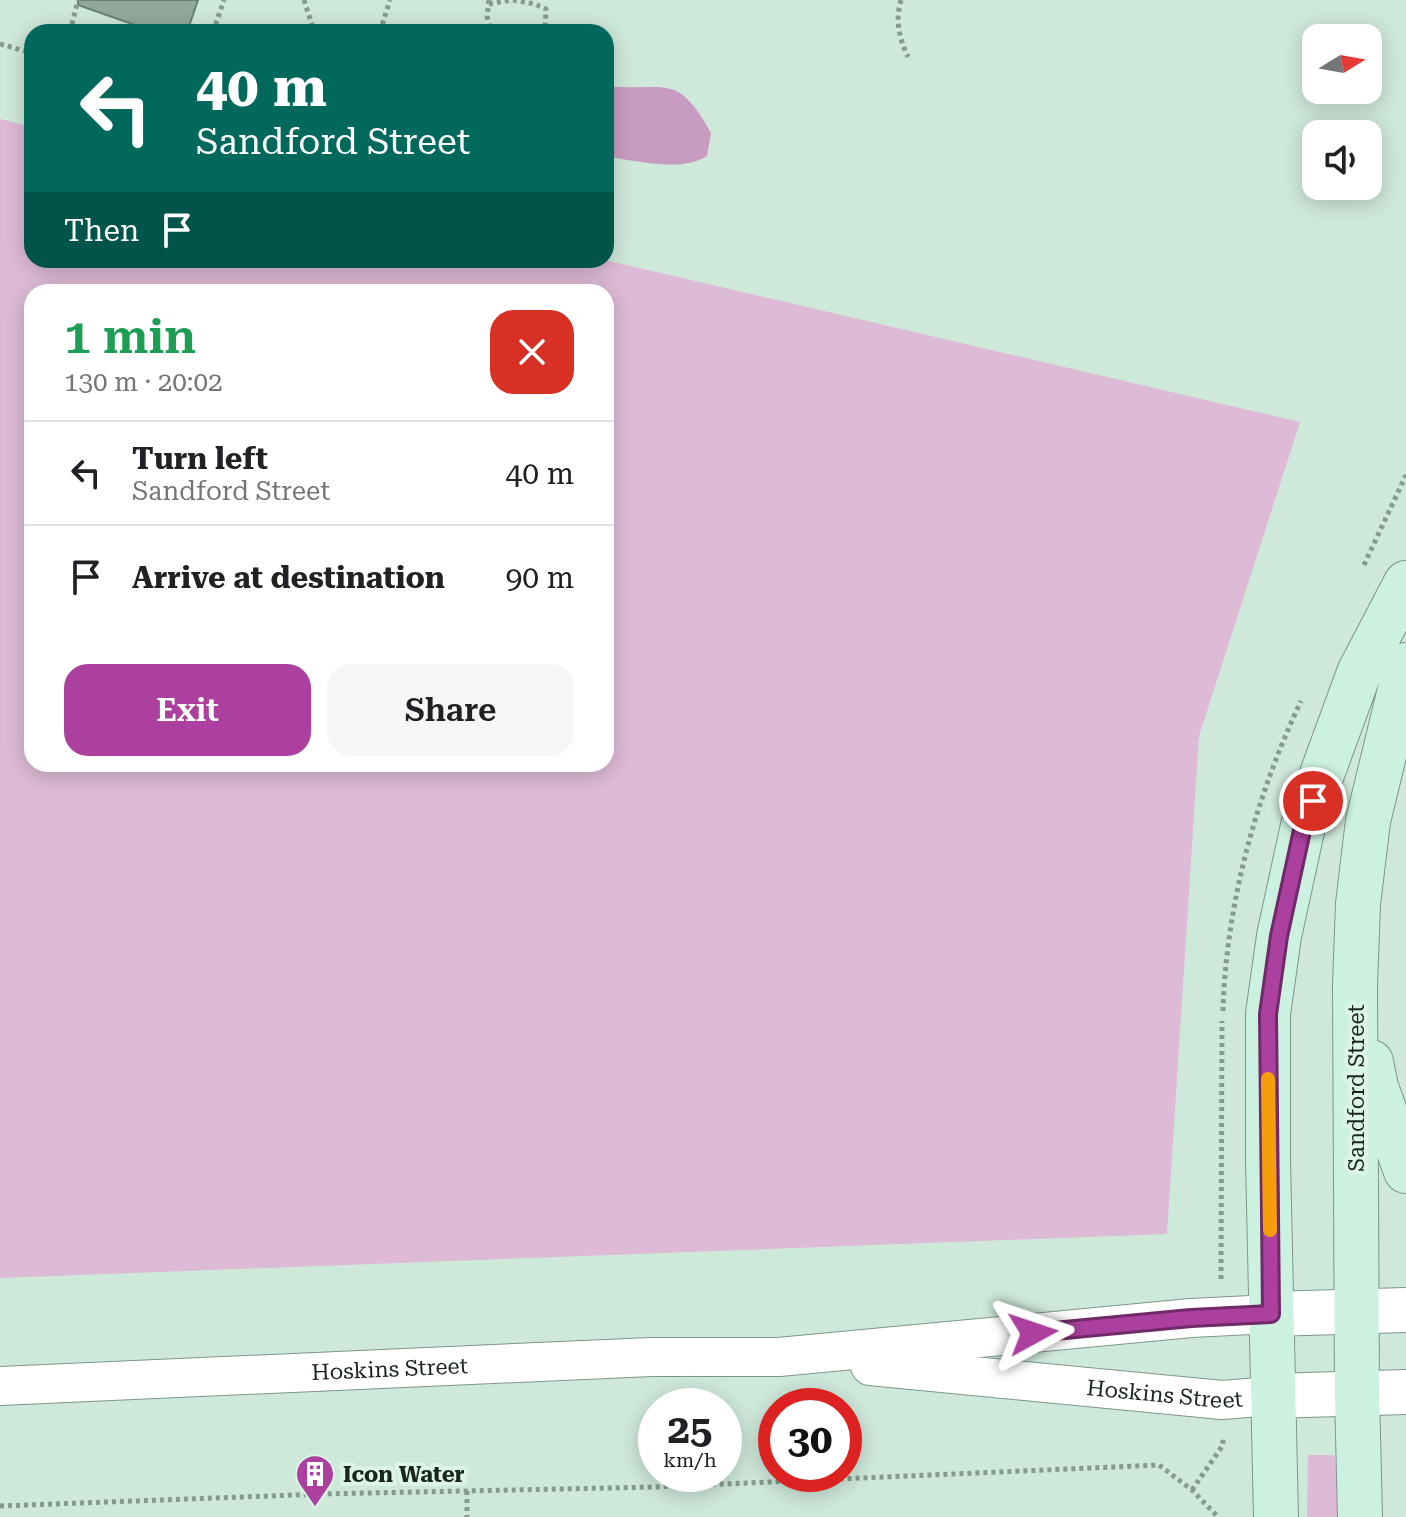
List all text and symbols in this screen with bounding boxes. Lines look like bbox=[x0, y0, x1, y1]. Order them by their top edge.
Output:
north arrow bbox=[1302, 24, 1382, 104]
map controls bbox=[1302, 24, 1382, 200]
text: 40 m bbox=[196, 54, 327, 120]
icon: left bbox=[64, 56, 168, 160]
button: sound bbox=[1302, 120, 1382, 200]
text: Sandford Street bbox=[196, 121, 470, 163]
icon: arrive bbox=[155, 208, 199, 252]
text: Then bbox=[64, 213, 139, 248]
text: 1 min bbox=[64, 309, 196, 365]
button: close bbox=[490, 310, 574, 394]
text: 130 m · 20:02 bbox=[64, 367, 223, 397]
text: Turn left bbox=[132, 441, 268, 476]
icon: left bbox=[64, 451, 108, 495]
text: 40 m bbox=[505, 456, 574, 491]
text: Sandford Street bbox=[132, 476, 330, 506]
icon: arrive bbox=[64, 555, 108, 599]
text: Arrive at destination bbox=[132, 560, 445, 595]
text: 90 m bbox=[505, 560, 574, 595]
button: Exit bbox=[64, 664, 311, 756]
button: Share bbox=[327, 664, 574, 756]
pin bbox=[1279, 767, 1347, 835]
icon: arrive bbox=[1291, 779, 1335, 823]
street label: Sandford Street bbox=[1344, 1004, 1369, 1172]
position arrow bbox=[991, 1291, 1075, 1375]
street label: Hoskins Street bbox=[311, 1353, 468, 1385]
street label: Hoskins Street bbox=[1086, 1375, 1244, 1413]
speed limit sign: 30 bbox=[758, 1388, 862, 1492]
text: 25 bbox=[668, 1406, 712, 1453]
text: km/h bbox=[663, 1448, 717, 1472]
building icon: Icon Water bbox=[294, 1453, 336, 1508]
place label: Icon Water bbox=[343, 1462, 465, 1487]

